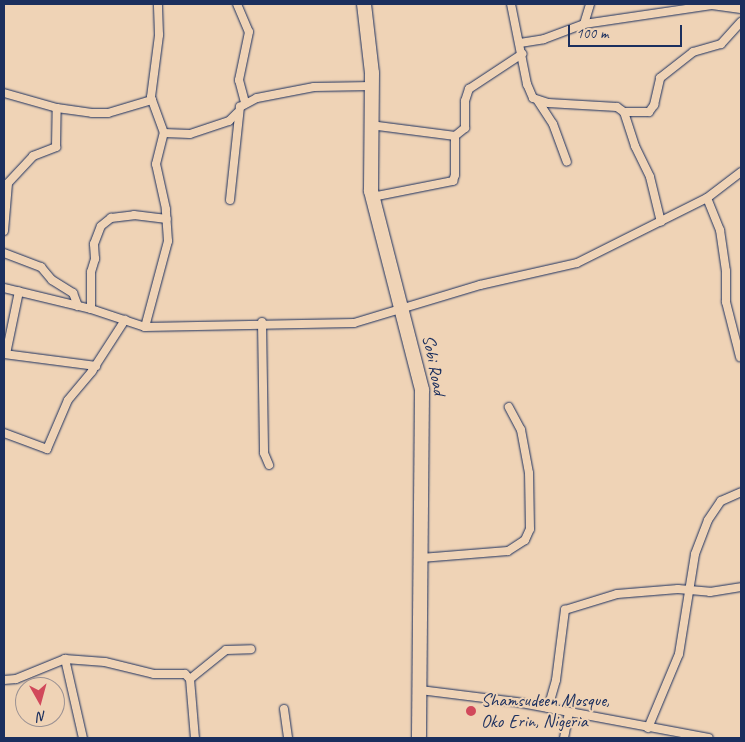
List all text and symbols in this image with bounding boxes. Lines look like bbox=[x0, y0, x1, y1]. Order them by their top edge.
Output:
scale bar bbox=[570, 15, 684, 47]
text: 100 m bbox=[576, 24, 608, 43]
street label: Sobi Road bbox=[418, 333, 450, 397]
north arrow bbox=[15, 677, 65, 727]
place label: Shamsudeen Mosque, Oko Erin, Nigeria bbox=[481, 690, 610, 732]
marker: Shamsudeen Mosque, Oko Erin, Nigeria bbox=[465, 705, 477, 717]
text: N bbox=[36, 707, 47, 725]

